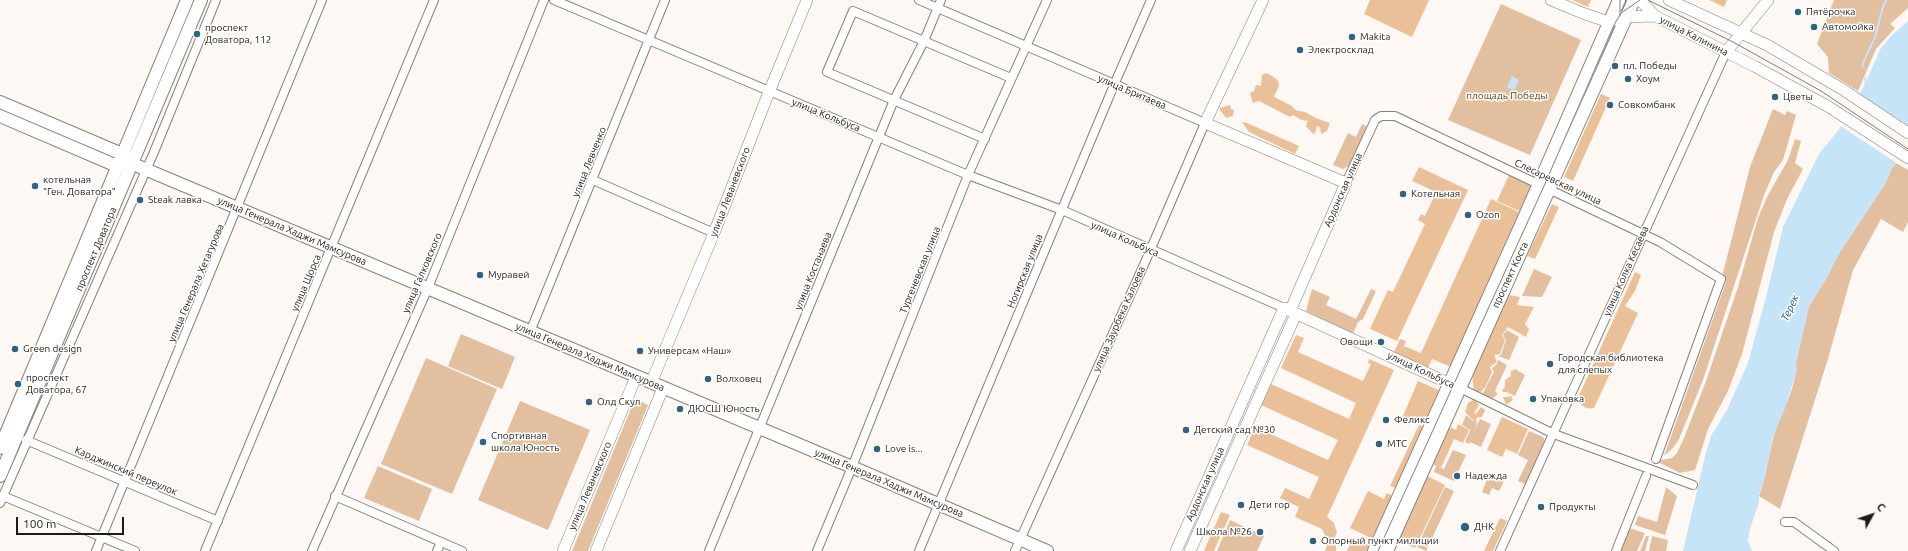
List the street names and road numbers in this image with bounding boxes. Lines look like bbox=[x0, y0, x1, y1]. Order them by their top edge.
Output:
street label: улица Калинина bbox=[1658, 14, 1730, 58]
street label: улица Бритаева bbox=[1096, 72, 1168, 112]
street label: улица Кольбуса bbox=[790, 96, 862, 134]
street label: улица Левченко bbox=[569, 125, 609, 199]
street label: улица Леваневского bbox=[707, 146, 753, 238]
street label: Ардонская улица bbox=[1321, 151, 1365, 229]
street label: Слесаревская улица bbox=[1513, 157, 1603, 207]
street label: улица Генерала Хаджи Мамсурова bbox=[216, 194, 368, 268]
street label: проспект Доватора bbox=[73, 205, 119, 293]
street label: улица Кольбуса bbox=[1089, 219, 1161, 259]
street label: улица Генерала Хетагурова bbox=[166, 222, 226, 344]
street label: улица Колка Кесаева bbox=[1601, 224, 1651, 318]
street label: Тургеневская улица bbox=[897, 225, 943, 315]
street label: улица Костанаева bbox=[792, 230, 834, 312]
street label: улица Галковского bbox=[400, 231, 444, 315]
street label: Ногирская улица bbox=[1005, 232, 1045, 310]
street label: проспект Коста bbox=[1489, 240, 1531, 310]
street label: улица Щорса bbox=[289, 253, 323, 313]
street label: улица Заурбека Калоева bbox=[1090, 264, 1148, 374]
street label: улица Генерала Хаджи Мамсурова bbox=[514, 320, 666, 394]
street label: улица Кольбуса bbox=[1385, 349, 1457, 391]
street label: улица Леваневского bbox=[566, 440, 614, 532]
street label: Карджинский переулок bbox=[73, 444, 179, 498]
street label: Ардонская улица bbox=[1183, 445, 1227, 523]
street label: улица Генерала Хаджи Мамсурова bbox=[813, 446, 965, 520]

